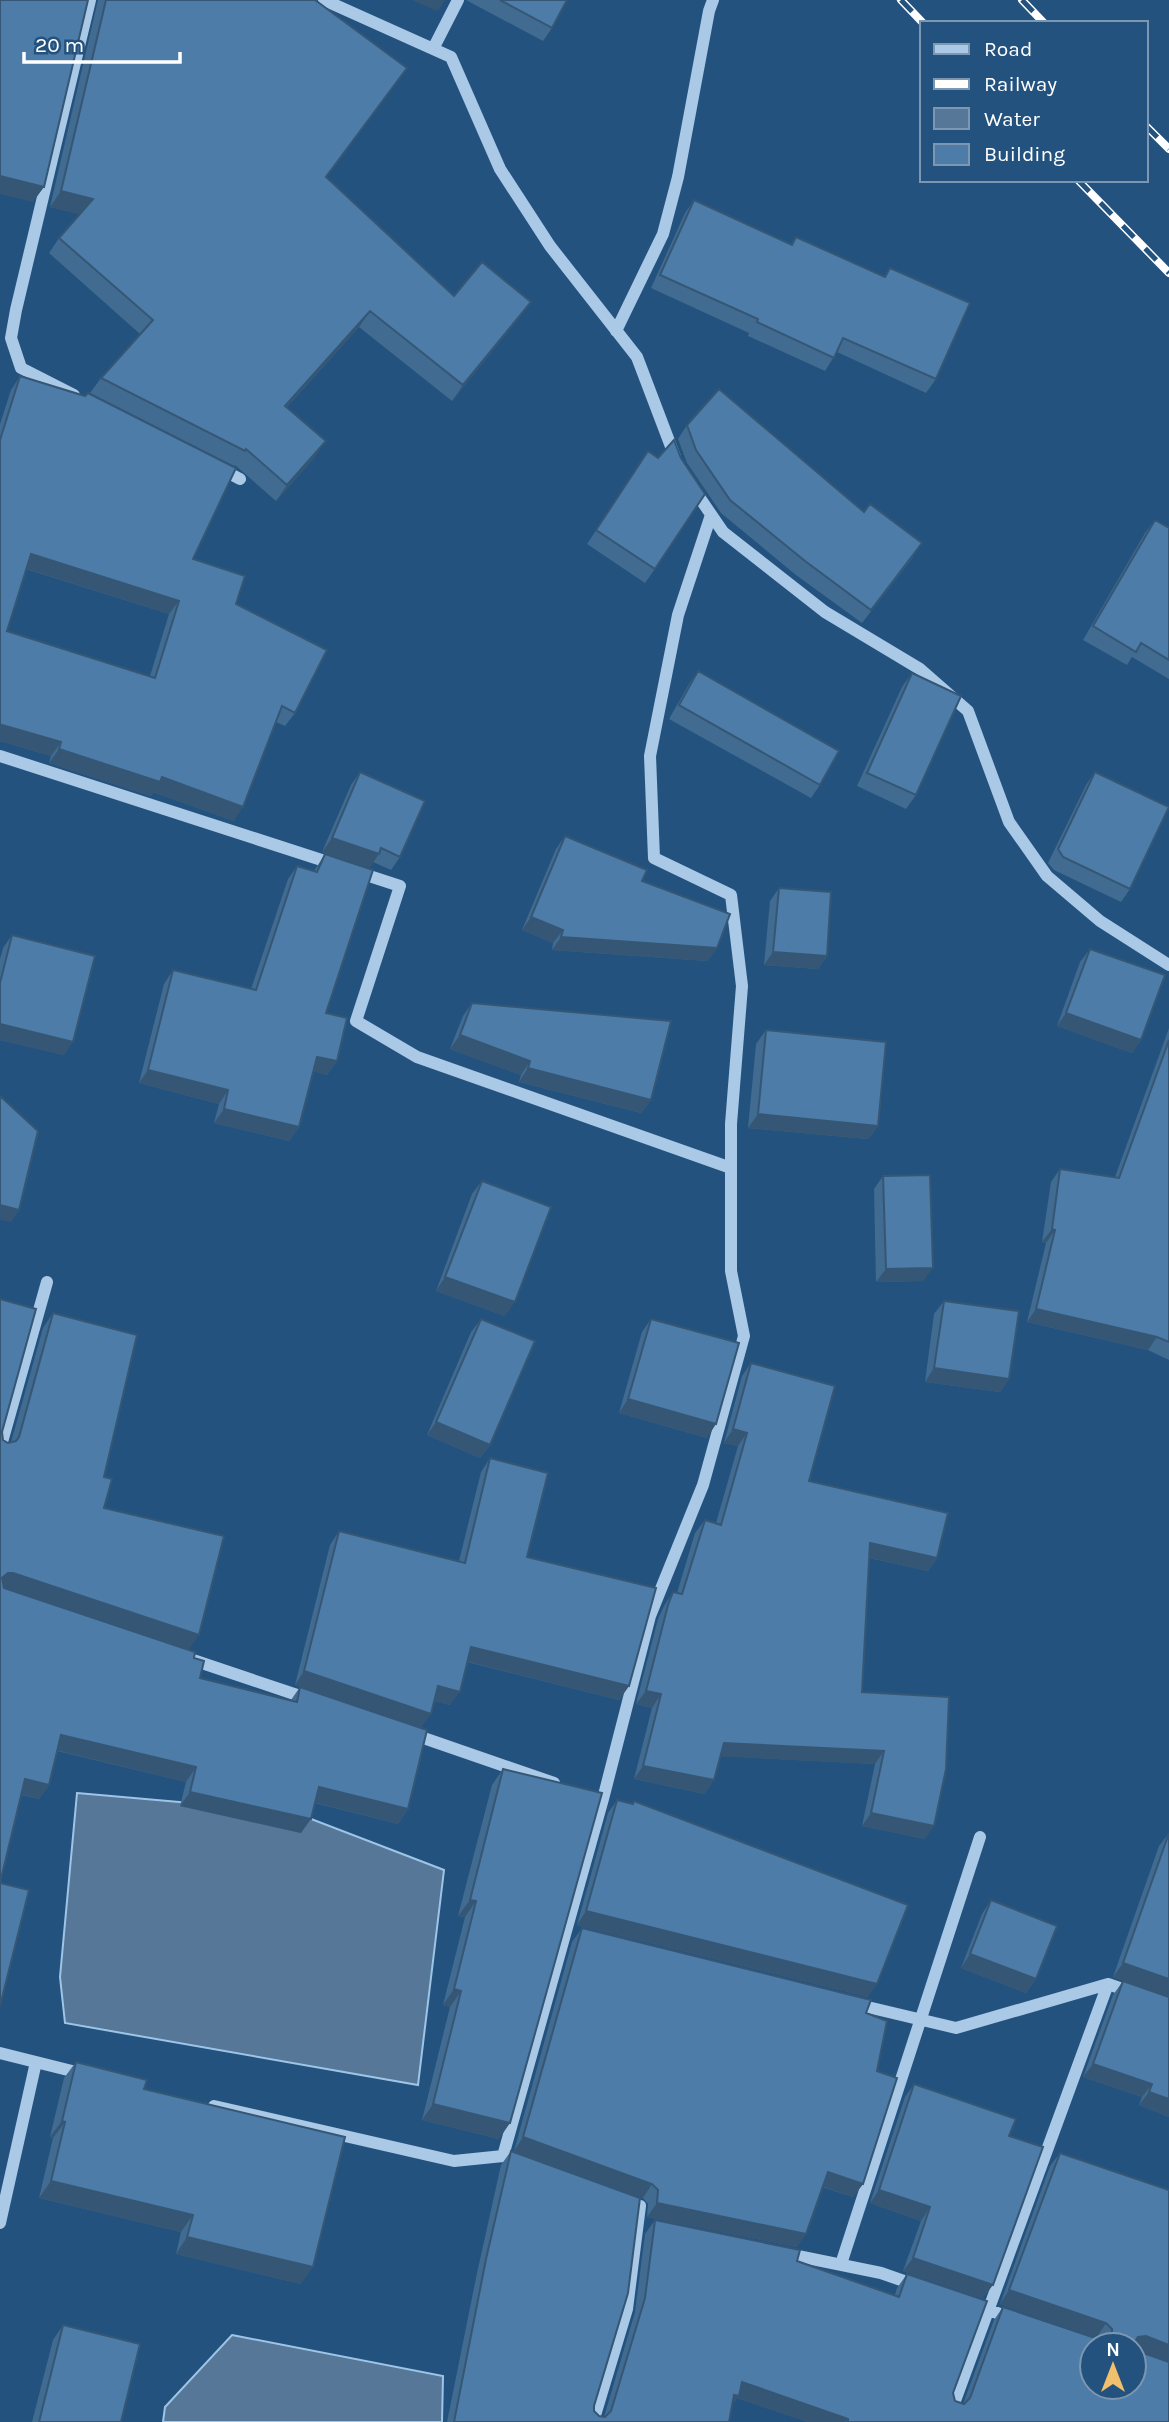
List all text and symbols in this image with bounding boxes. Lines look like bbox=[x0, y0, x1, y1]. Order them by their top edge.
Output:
scale bar bbox=[24, 21, 180, 65]
legend bbox=[920, 21, 1148, 182]
text: 20 m bbox=[35, 33, 84, 57]
text: Road bbox=[984, 37, 1032, 61]
text: Railway bbox=[984, 72, 1057, 96]
text: Water bbox=[984, 107, 1040, 131]
text: Building bbox=[984, 142, 1065, 166]
north arrow bbox=[1078, 2331, 1148, 2401]
text: N bbox=[1106, 2339, 1120, 2361]

